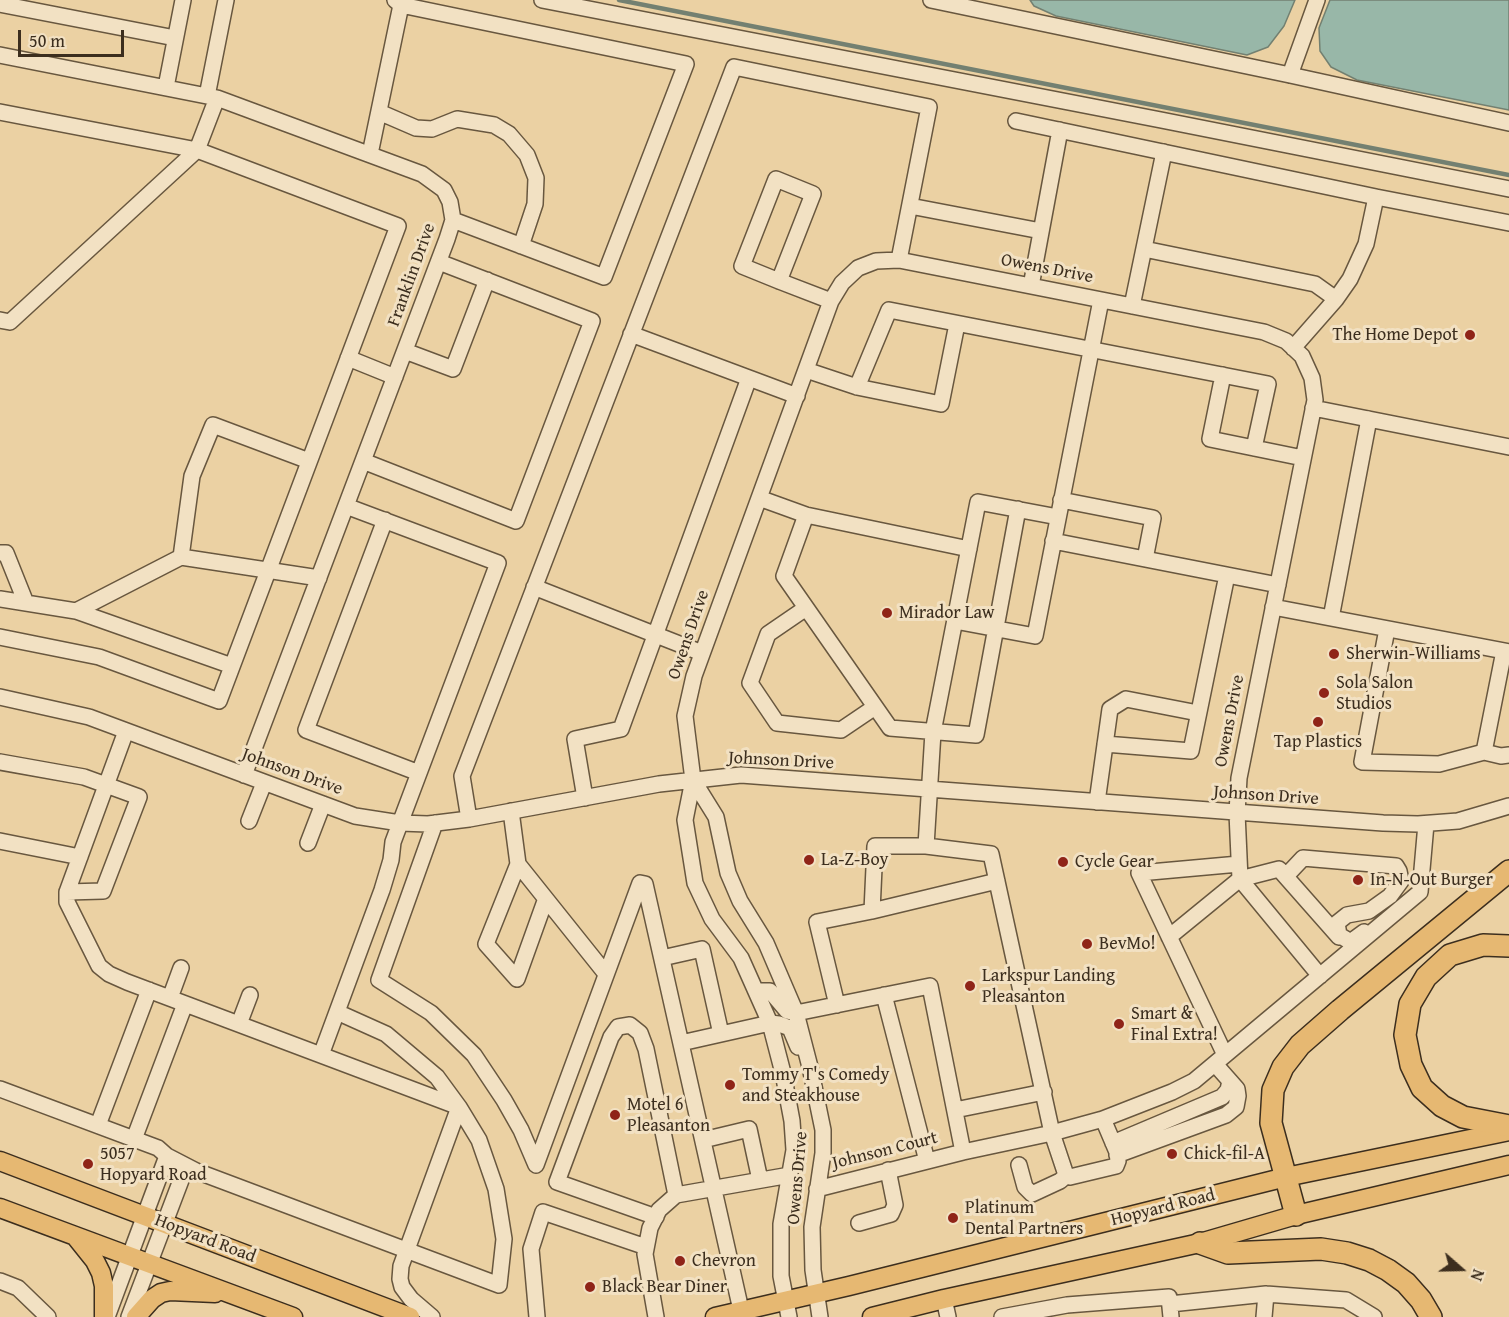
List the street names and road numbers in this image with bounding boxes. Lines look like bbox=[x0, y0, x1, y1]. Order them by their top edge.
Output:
street label: Franklin Drive bbox=[383, 220, 441, 330]
street label: Owens Drive bbox=[999, 249, 1095, 289]
street label: Owens Drive bbox=[664, 587, 714, 683]
street label: Owens Drive bbox=[1210, 673, 1250, 769]
street label: Johnson Drive bbox=[239, 744, 345, 800]
street label: Johnson Drive bbox=[728, 747, 834, 775]
street label: Johnson Drive bbox=[1212, 782, 1320, 810]
street label: Johnson Court bbox=[830, 1127, 940, 1175]
street label: Owens Drive bbox=[783, 1131, 813, 1225]
street label: Hopyard Road bbox=[1109, 1185, 1217, 1231]
street label: Hopyard Road bbox=[151, 1210, 259, 1268]

